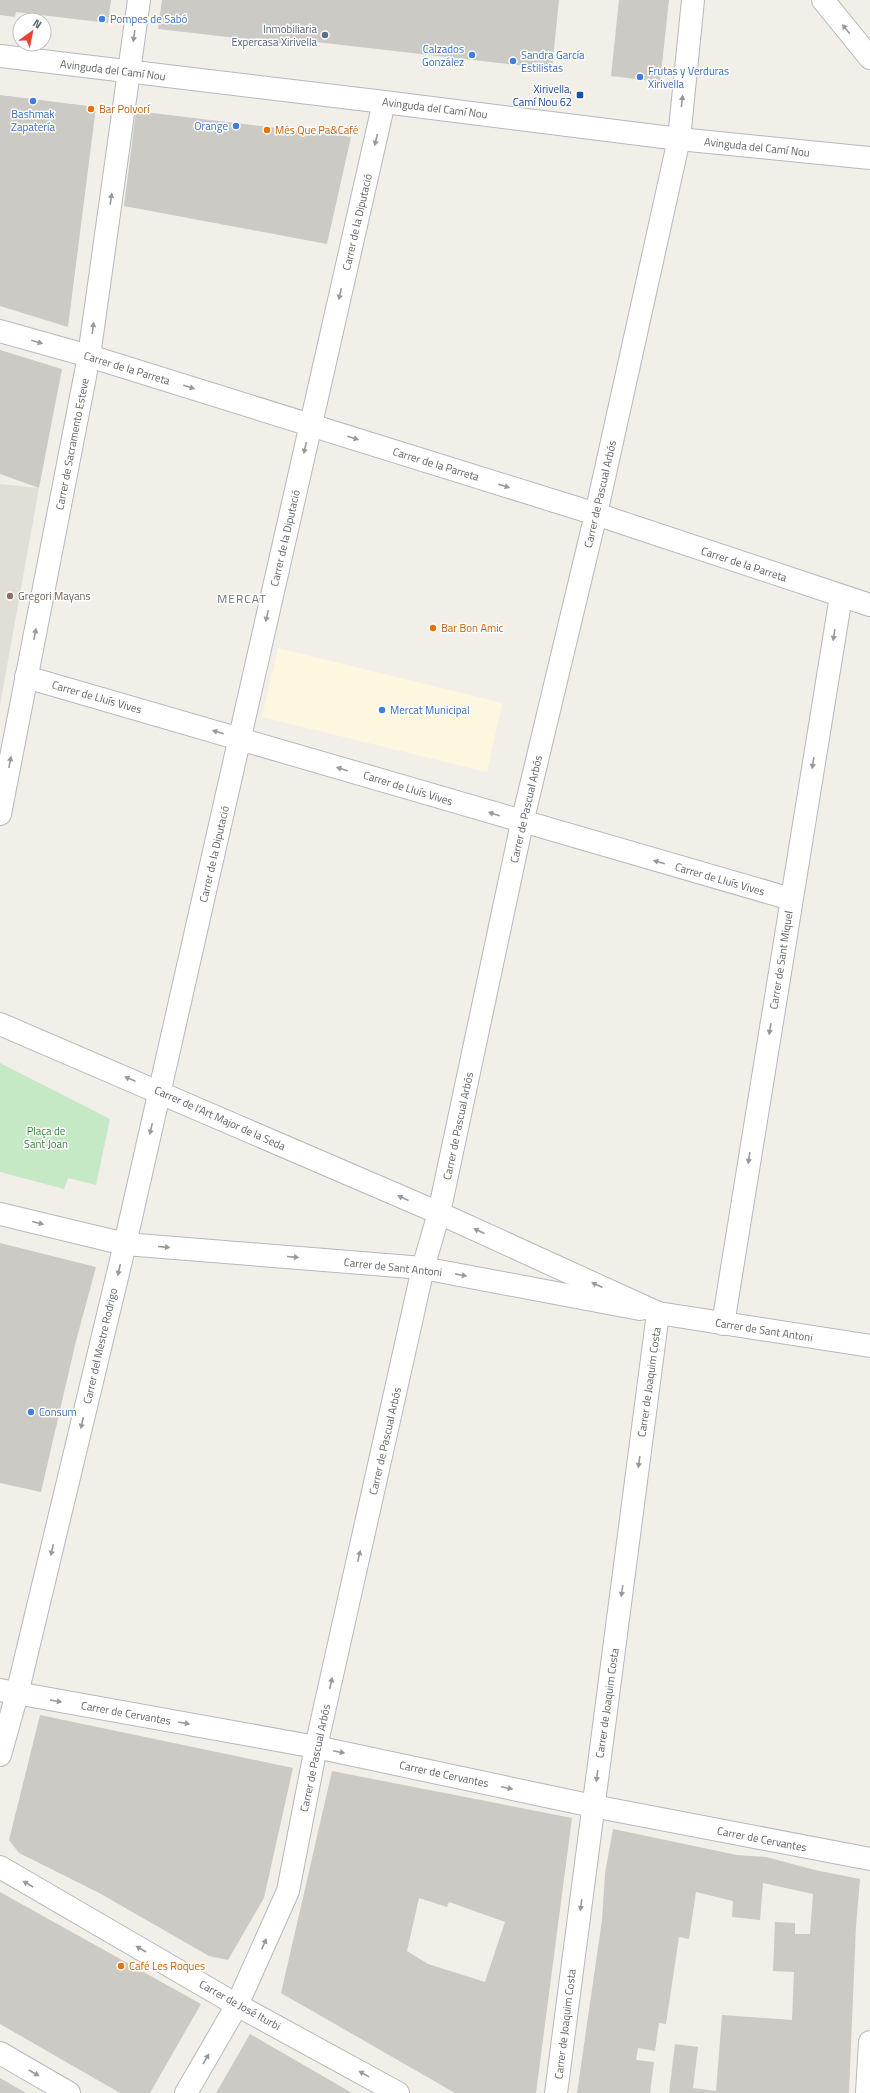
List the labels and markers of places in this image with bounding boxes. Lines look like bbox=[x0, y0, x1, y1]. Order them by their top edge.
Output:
place label: Pompes de Sabó bbox=[110, 11, 187, 27]
marker: Pompes de Sabó bbox=[97, 14, 107, 24]
place label: Inmobiliaria Expercasa Xirivella bbox=[231, 21, 317, 50]
marker: Inmobiliaria Expercasa Xirivella bbox=[320, 30, 330, 40]
place label: Calzados González bbox=[422, 41, 464, 70]
place label: Sandra García Estilistas bbox=[521, 47, 585, 76]
marker: Calzados González bbox=[467, 50, 477, 60]
marker: Sandra García Estilistas bbox=[508, 56, 518, 66]
place label: Frutas y Verduras Xirivella bbox=[648, 63, 729, 92]
marker: Frutas y Verduras Xirivella bbox=[635, 72, 645, 82]
place label: Xirivella, Camí Nou 62 bbox=[513, 81, 572, 110]
marker: Xirivella, Camí Nou 62 bbox=[575, 90, 585, 100]
marker: Bashmak Zapatería bbox=[28, 96, 38, 106]
place label: Bar Polvorí bbox=[99, 101, 151, 117]
marker: Bar Polvorí bbox=[86, 104, 96, 114]
place label: Bashmak Zapatería bbox=[11, 106, 55, 135]
place label: Orange bbox=[194, 118, 228, 134]
marker: Orange bbox=[231, 121, 241, 131]
place label: Més Que Pa&Café bbox=[275, 122, 359, 138]
marker: Més Que Pa&Café bbox=[262, 125, 272, 135]
place label: Gregori Mayans bbox=[18, 588, 91, 604]
marker: Gregori Mayans bbox=[5, 591, 15, 601]
place label: Bar Bon Amic bbox=[441, 620, 504, 636]
marker: Bar Bon Amic bbox=[428, 623, 438, 633]
place label: Mercat Municipal bbox=[390, 702, 469, 718]
marker: Mercat Municipal bbox=[377, 705, 387, 715]
place label: Consum bbox=[39, 1404, 77, 1420]
marker: Consum bbox=[26, 1407, 36, 1417]
place label: Café Les Roques bbox=[129, 1958, 205, 1974]
marker: Café Les Roques bbox=[116, 1961, 126, 1971]

